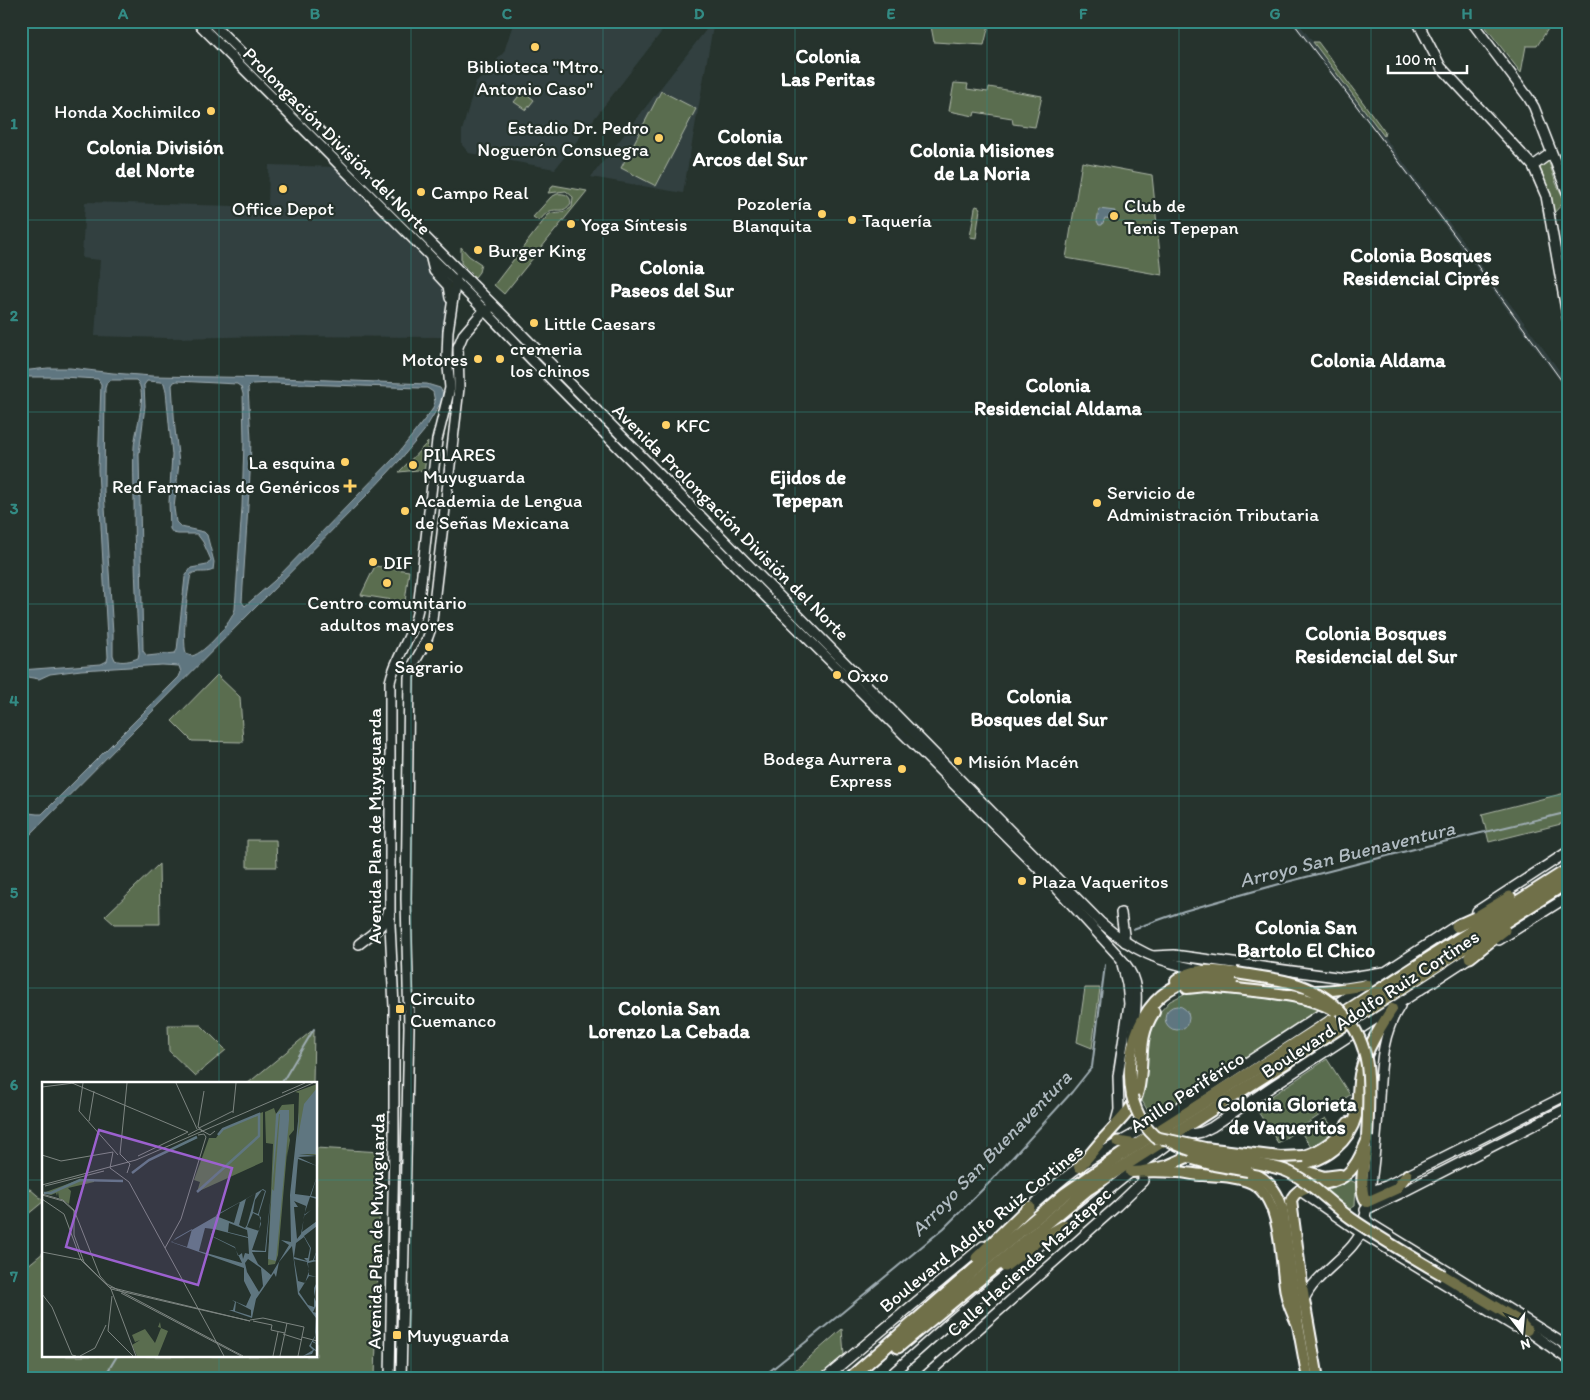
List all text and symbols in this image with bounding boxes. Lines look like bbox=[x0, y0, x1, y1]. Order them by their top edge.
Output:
text: A bbox=[117, 4, 129, 23]
text: B bbox=[310, 4, 321, 23]
text: C bbox=[502, 4, 513, 23]
text: D bbox=[694, 4, 705, 23]
text: E bbox=[887, 4, 896, 23]
text: F bbox=[1079, 4, 1088, 23]
text: G bbox=[1269, 4, 1281, 23]
text: H bbox=[1461, 4, 1473, 23]
marker: Biblioteca "Mtro. Antonio Caso" bbox=[529, 41, 541, 53]
street label: Prolongación División del Norte bbox=[238, 42, 436, 240]
scale bar bbox=[1388, 42, 1466, 74]
district label: Colonia Las Peritas bbox=[781, 44, 875, 91]
text: 100 m bbox=[1395, 51, 1437, 69]
place label: Biblioteca "Mtro. Antonio Caso" bbox=[467, 55, 603, 100]
place label: Honda Xochimilco bbox=[54, 100, 201, 123]
marker: Honda Xochimilco bbox=[205, 105, 217, 117]
text: 1 bbox=[10, 114, 18, 133]
place label: Estadio Dr. Pedro Noguerón Consuegra bbox=[477, 116, 649, 161]
district label: Colonia Arcos del Sur bbox=[692, 124, 808, 171]
marker: Estadio Dr. Pedro Noguerón Consuegra bbox=[653, 132, 665, 144]
district label: Colonia División del Norte bbox=[86, 135, 224, 182]
district label: Colonia Misiones de La Noria bbox=[910, 138, 1054, 185]
place label: Campo Real bbox=[431, 181, 529, 204]
marker: Office Depot bbox=[277, 183, 289, 195]
marker: Campo Real bbox=[415, 186, 427, 198]
place label: Pozolería Blanquita bbox=[732, 192, 812, 237]
place label: Club de Tenis Tepepan bbox=[1124, 194, 1239, 239]
place label: Office Depot bbox=[232, 197, 334, 220]
marker: Pozolería Blanquita bbox=[816, 208, 828, 220]
place label: Taquería bbox=[862, 209, 932, 232]
marker: Club de Tenis Tepepan bbox=[1108, 210, 1120, 222]
place label: Yoga Síntesis bbox=[581, 213, 687, 236]
marker: Taquería bbox=[846, 214, 858, 226]
marker: Yoga Síntesis bbox=[565, 218, 577, 230]
place label: Burger King bbox=[488, 239, 587, 262]
district label: Colonia Bosques Residencial Ciprés bbox=[1343, 243, 1499, 291]
marker: Burger King bbox=[472, 244, 484, 256]
district label: Colonia Paseos del Sur bbox=[610, 255, 734, 302]
text: 2 bbox=[10, 306, 19, 325]
place label: Little Caesars bbox=[544, 312, 656, 335]
marker: Little Caesars bbox=[528, 317, 540, 329]
place label: cremeria los chinos bbox=[510, 337, 590, 382]
place label: Motores bbox=[402, 348, 468, 371]
district label: Colonia Aldama bbox=[1310, 348, 1446, 372]
marker: Motores bbox=[472, 353, 484, 365]
marker: cremeria los chinos bbox=[494, 353, 506, 365]
district label: Colonia Residencial Aldama bbox=[974, 373, 1143, 420]
street label: Avenida Prolongación División del Norte bbox=[608, 399, 854, 645]
place label: KFC bbox=[676, 414, 710, 437]
marker: KFC bbox=[660, 419, 672, 431]
place label: PILARES Muyuguarda bbox=[423, 443, 525, 488]
place label: La esquina bbox=[248, 451, 335, 474]
marker: La esquina bbox=[339, 456, 351, 468]
marker: PILARES Muyuguarda bbox=[407, 459, 419, 471]
district label: Ejidos de Tepepan bbox=[770, 465, 846, 513]
place label: Red Farmacias de Genéricos bbox=[112, 475, 340, 498]
marker: Red Farmacias de Genéricos bbox=[344, 480, 356, 492]
place label: Servicio de Administración Tributaria bbox=[1107, 481, 1319, 526]
place label: Academia de Lengua de Señas Mexicana bbox=[415, 489, 582, 534]
marker: Servicio de Administración Tributaria bbox=[1091, 497, 1103, 509]
text: 3 bbox=[10, 499, 19, 518]
marker: Academia de Lengua de Señas Mexicana bbox=[399, 505, 411, 517]
place label: DIF bbox=[383, 551, 413, 574]
marker: DIF bbox=[367, 556, 379, 568]
marker: Centro comunitario adultos mayores bbox=[381, 577, 393, 589]
place label: Centro comunitario adultos mayores bbox=[307, 591, 467, 636]
district label: Colonia Bosques Residencial del Sur bbox=[1295, 621, 1458, 668]
marker: Sagrario bbox=[423, 641, 435, 653]
place label: Sagrario bbox=[395, 655, 463, 678]
place label: Oxxo bbox=[847, 664, 889, 687]
marker: Oxxo bbox=[831, 669, 843, 681]
district label: Colonia Bosques del Sur bbox=[970, 684, 1109, 732]
text: 4 bbox=[9, 691, 19, 710]
street label: Avenida Plan de Muyuguarda bbox=[363, 708, 386, 944]
place label: Bodega Aurrera Express bbox=[763, 747, 892, 792]
place label: Misión Macén bbox=[968, 750, 1079, 773]
marker: Misión Macén bbox=[952, 755, 964, 767]
marker: Bodega Aurrera Express bbox=[896, 763, 908, 775]
water label: Arroyo San Buenaventura bbox=[1237, 815, 1458, 892]
place label: Plaza Vaqueritos bbox=[1032, 870, 1168, 893]
marker: Plaza Vaqueritos bbox=[1016, 875, 1028, 887]
text: 5 bbox=[10, 883, 19, 902]
district label: Colonia San Bartolo El Chico bbox=[1237, 915, 1375, 962]
street label: Boulevard Adolfo Ruiz Cortines bbox=[1257, 925, 1483, 1083]
place label: Circuito Cuemanco bbox=[410, 987, 496, 1032]
district label: Colonia San Lorenzo La Cebada bbox=[588, 996, 750, 1043]
marker: Circuito Cuemanco bbox=[394, 1003, 406, 1015]
street label: Anillo Periférico bbox=[1125, 1046, 1249, 1138]
water label: Arroyo San Buenaventura bbox=[906, 1065, 1077, 1241]
text: 6 bbox=[10, 1075, 19, 1094]
inset map bbox=[42, 1082, 318, 1358]
district label: Colonia Glorieta de Vaqueritos bbox=[1217, 1092, 1357, 1140]
street label: Avenida Plan de Muyuguarda bbox=[362, 1113, 390, 1349]
street label: Boulevard Adolfo Ruiz Cortines bbox=[875, 1139, 1087, 1317]
street label: Calle Hacienda Mazatepec bbox=[942, 1182, 1116, 1342]
text: 7 bbox=[9, 1267, 18, 1286]
north arrow bbox=[1498, 1308, 1548, 1358]
place label: Muyuguarda bbox=[407, 1324, 509, 1347]
marker: Muyuguarda bbox=[391, 1329, 403, 1341]
text: N bbox=[1519, 1335, 1532, 1353]

